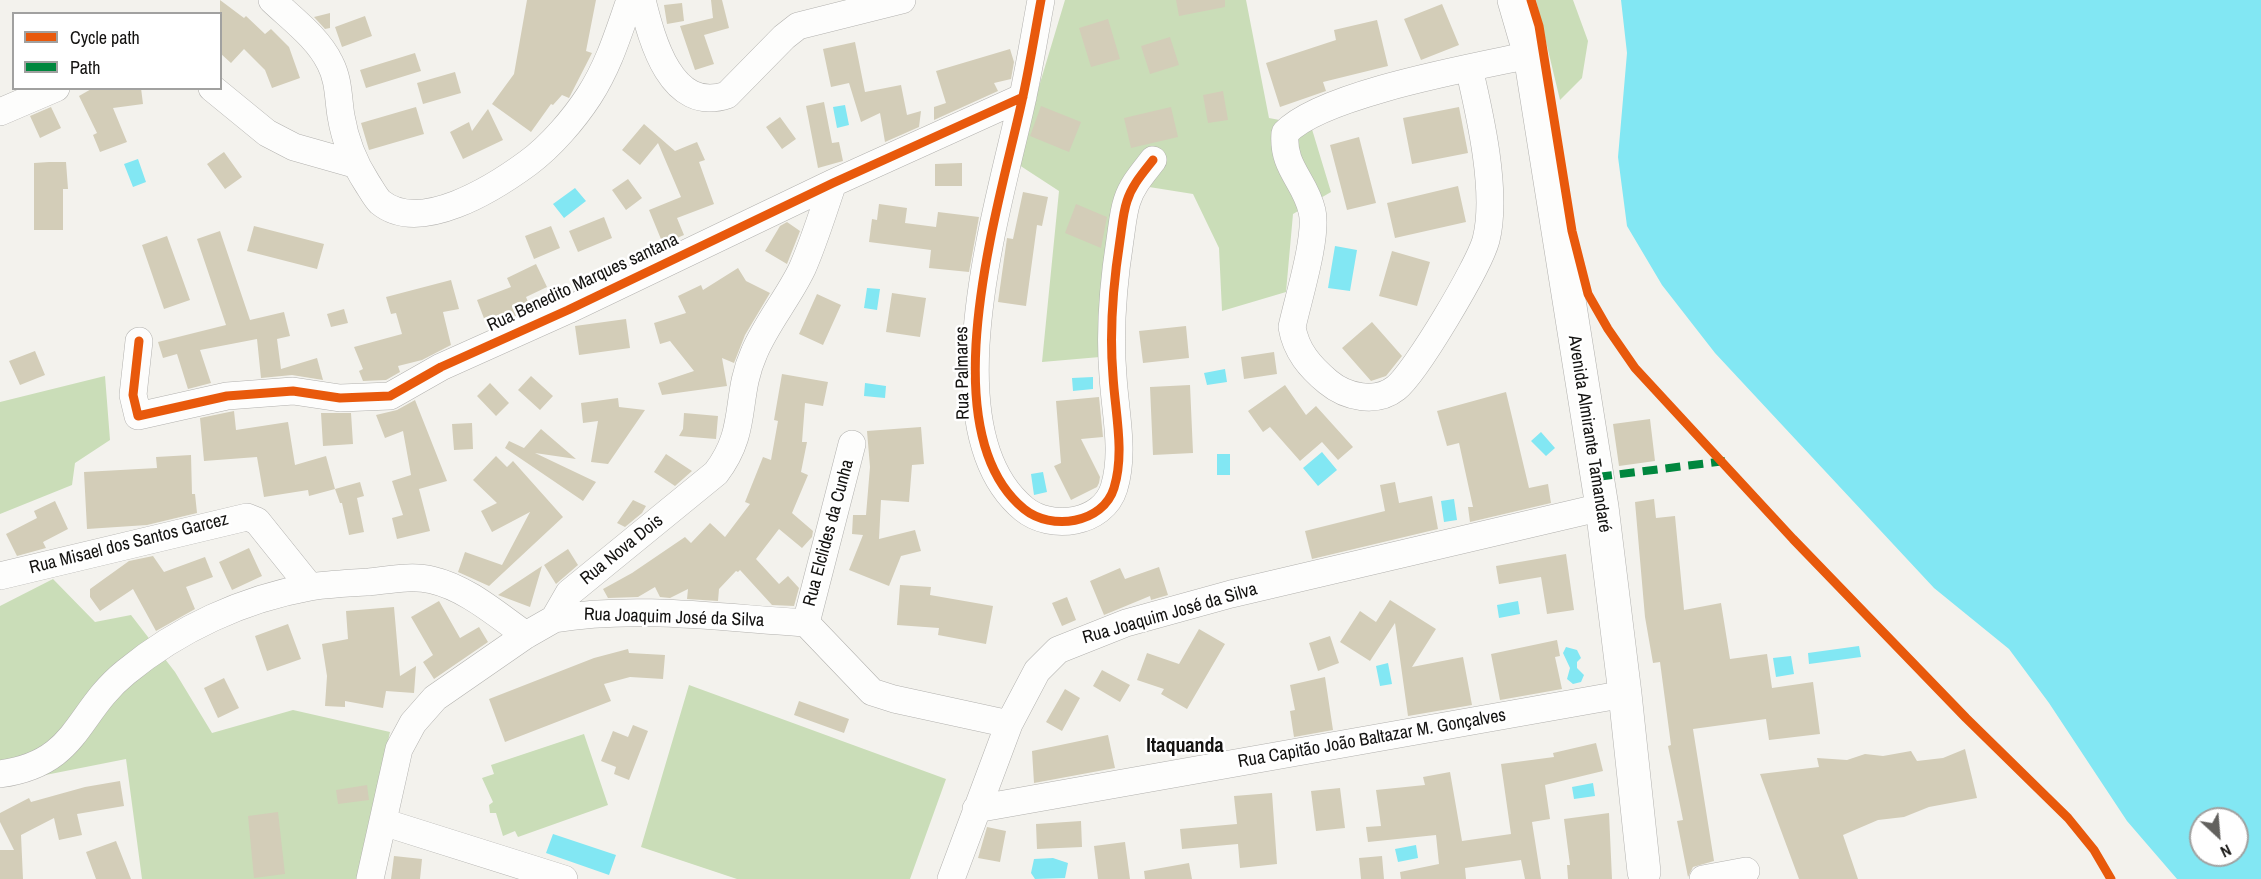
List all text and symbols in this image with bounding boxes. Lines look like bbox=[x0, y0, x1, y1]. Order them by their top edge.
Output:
legend bbox=[12, 12, 222, 90]
text: Cycle path bbox=[70, 25, 140, 50]
text: Path bbox=[70, 55, 100, 80]
street label: Rua Benedito Marques santana bbox=[484, 229, 682, 337]
street label: Rua Palmares bbox=[951, 326, 975, 420]
street label: Avenida Almirante Tamandaré bbox=[1563, 334, 1615, 534]
street label: Rua Elclides da Cunha bbox=[799, 457, 859, 609]
street label: Rua Misael dos Santos Garcez bbox=[27, 509, 231, 579]
street label: Rua Nova Dois bbox=[576, 510, 668, 590]
street label: Rua Joaquim José da Silva bbox=[1080, 579, 1260, 649]
street label: Rua Joaquim José da Silva bbox=[583, 604, 765, 632]
street label: Rua Capitão João Baltazar M. Gonçalves bbox=[1236, 705, 1508, 773]
district label: Itaquanda bbox=[1146, 735, 1224, 759]
north arrow bbox=[2189, 807, 2249, 867]
text: N bbox=[2217, 839, 2235, 863]

